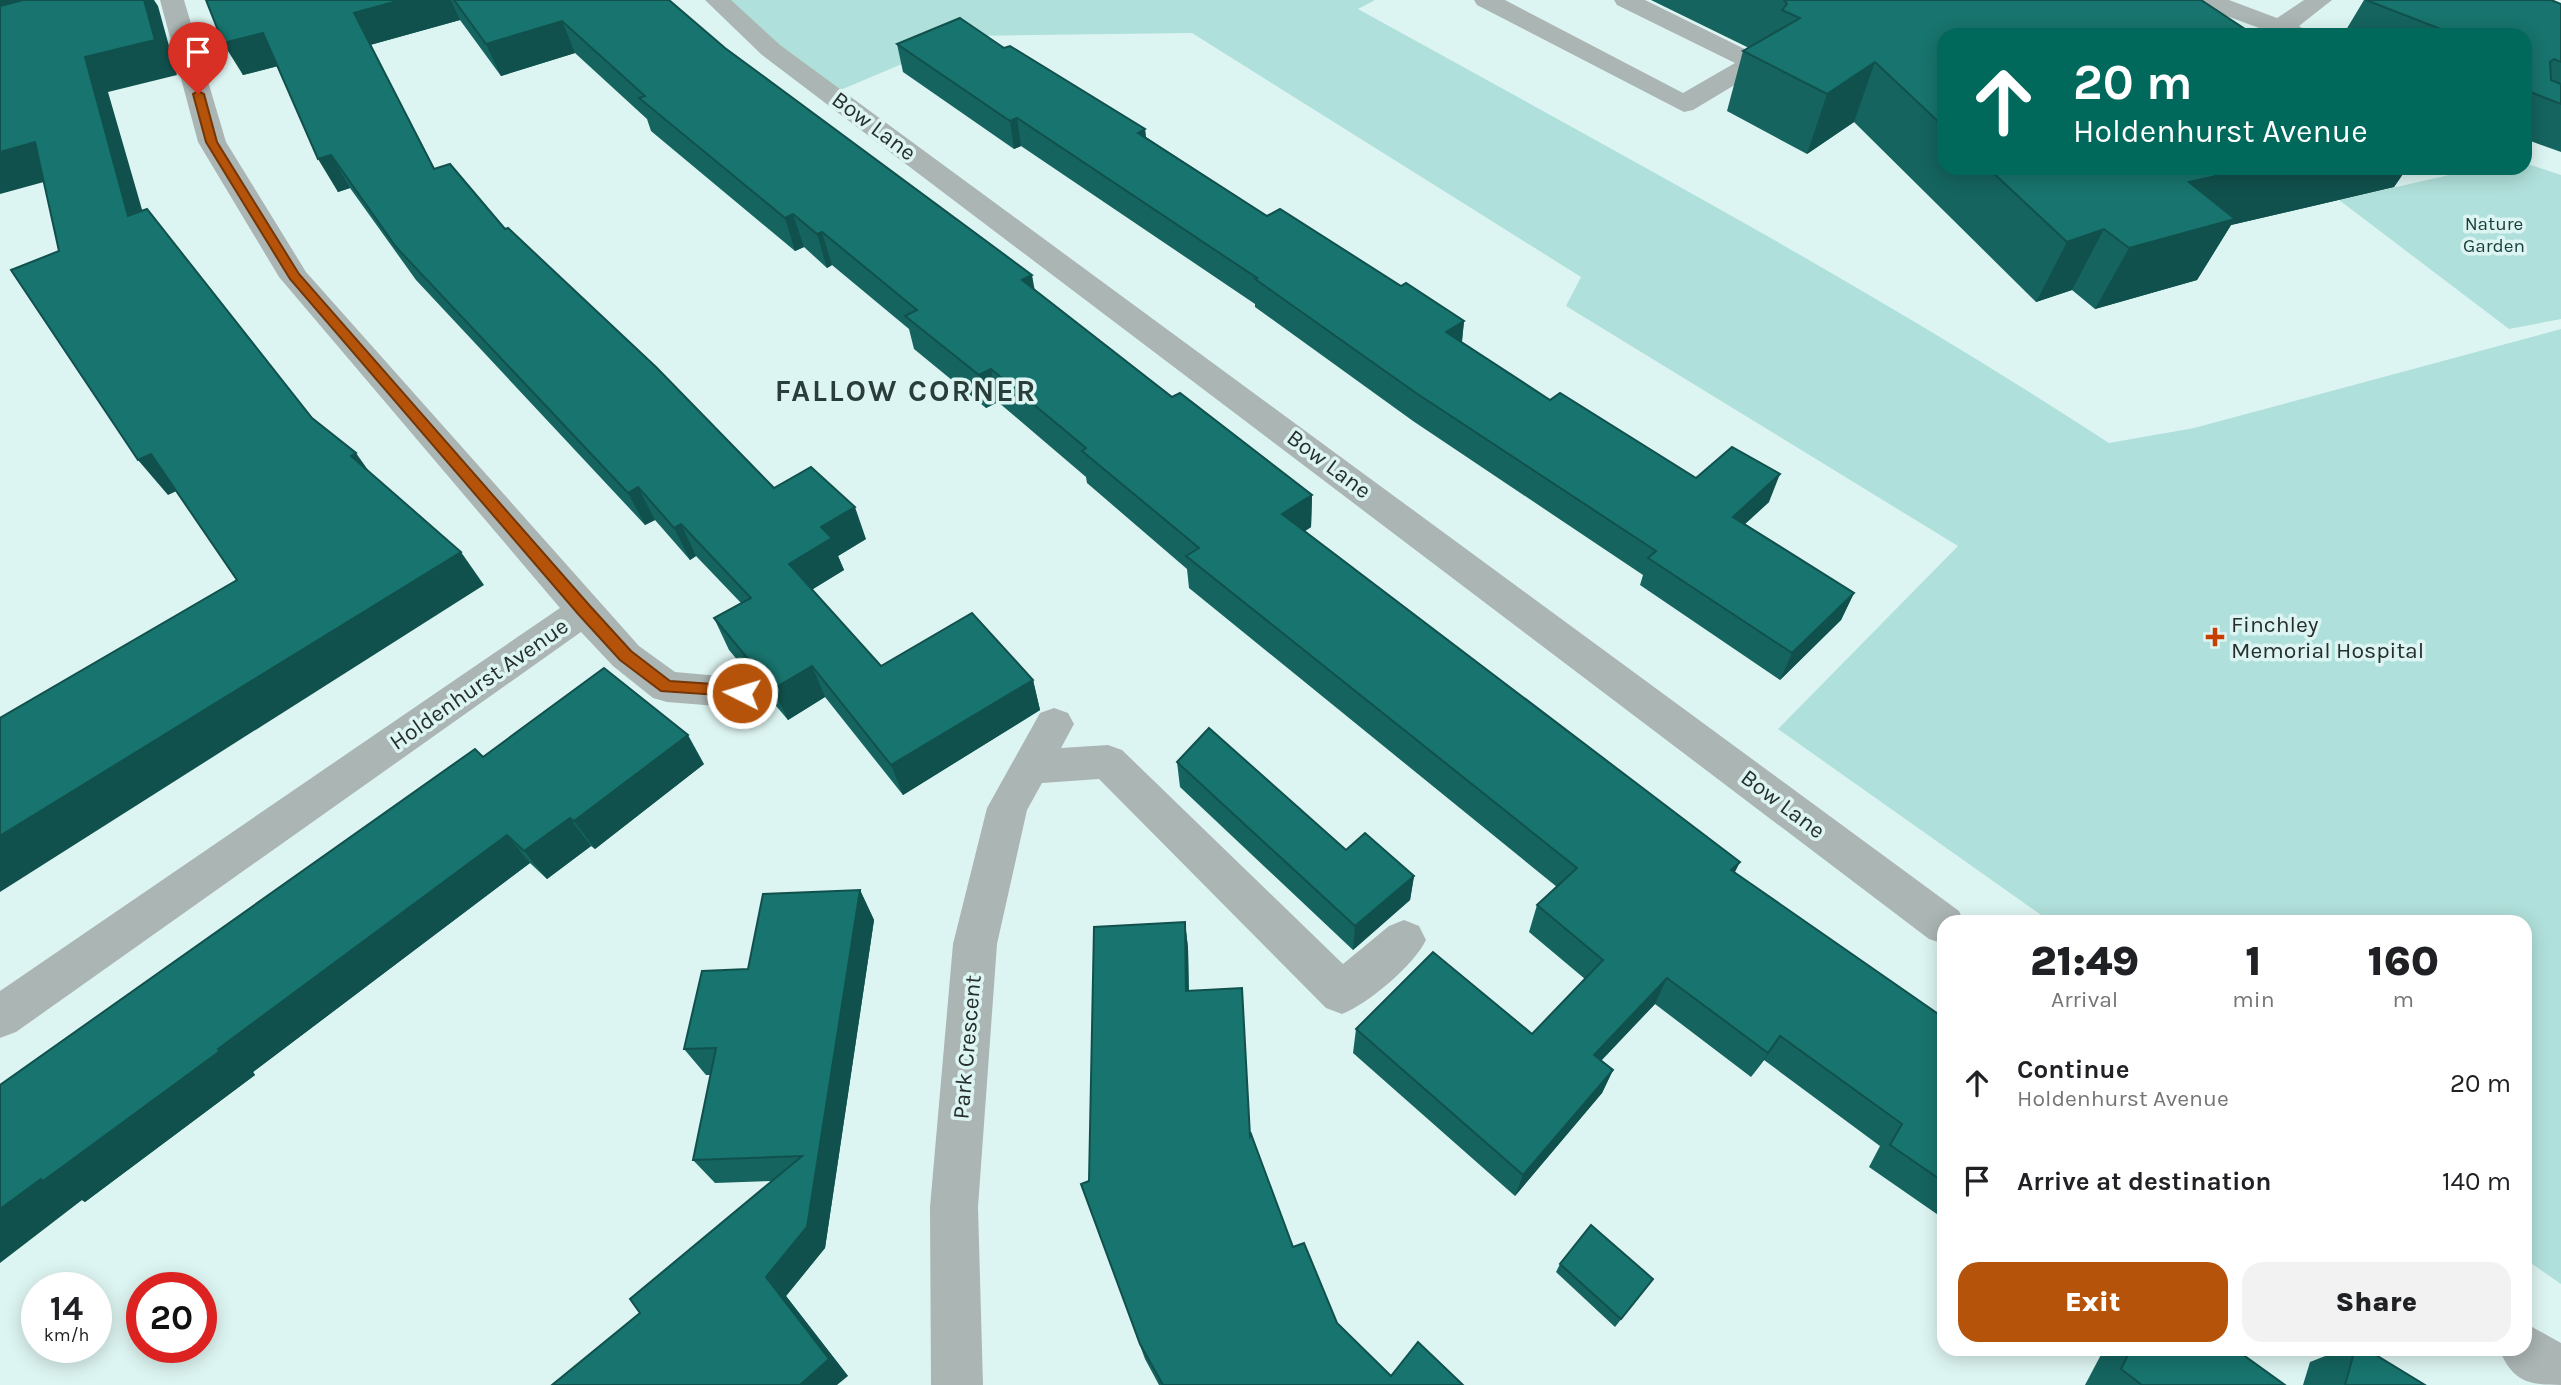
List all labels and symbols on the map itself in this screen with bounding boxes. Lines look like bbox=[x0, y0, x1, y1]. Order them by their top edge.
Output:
pin bbox=[168, 22, 228, 94]
street label: Bow Lane bbox=[827, 86, 921, 166]
park label: Nature Garden bbox=[2463, 213, 2525, 257]
district label: FALLOW CORNER bbox=[775, 373, 1037, 409]
street label: Bow Lane bbox=[1282, 424, 1376, 504]
place label: Finchley Memorial Hospital bbox=[2231, 611, 2424, 664]
street label: Holdenhurst Avenue bbox=[385, 612, 573, 756]
marker: Finchley Memorial Hospital bbox=[2205, 627, 2225, 647]
position arrow bbox=[705, 656, 779, 730]
street label: Bow Lane bbox=[1736, 764, 1830, 844]
street label: Park Crescent bbox=[947, 973, 987, 1120]
speed limit sign: 20 bbox=[126, 1272, 217, 1363]

